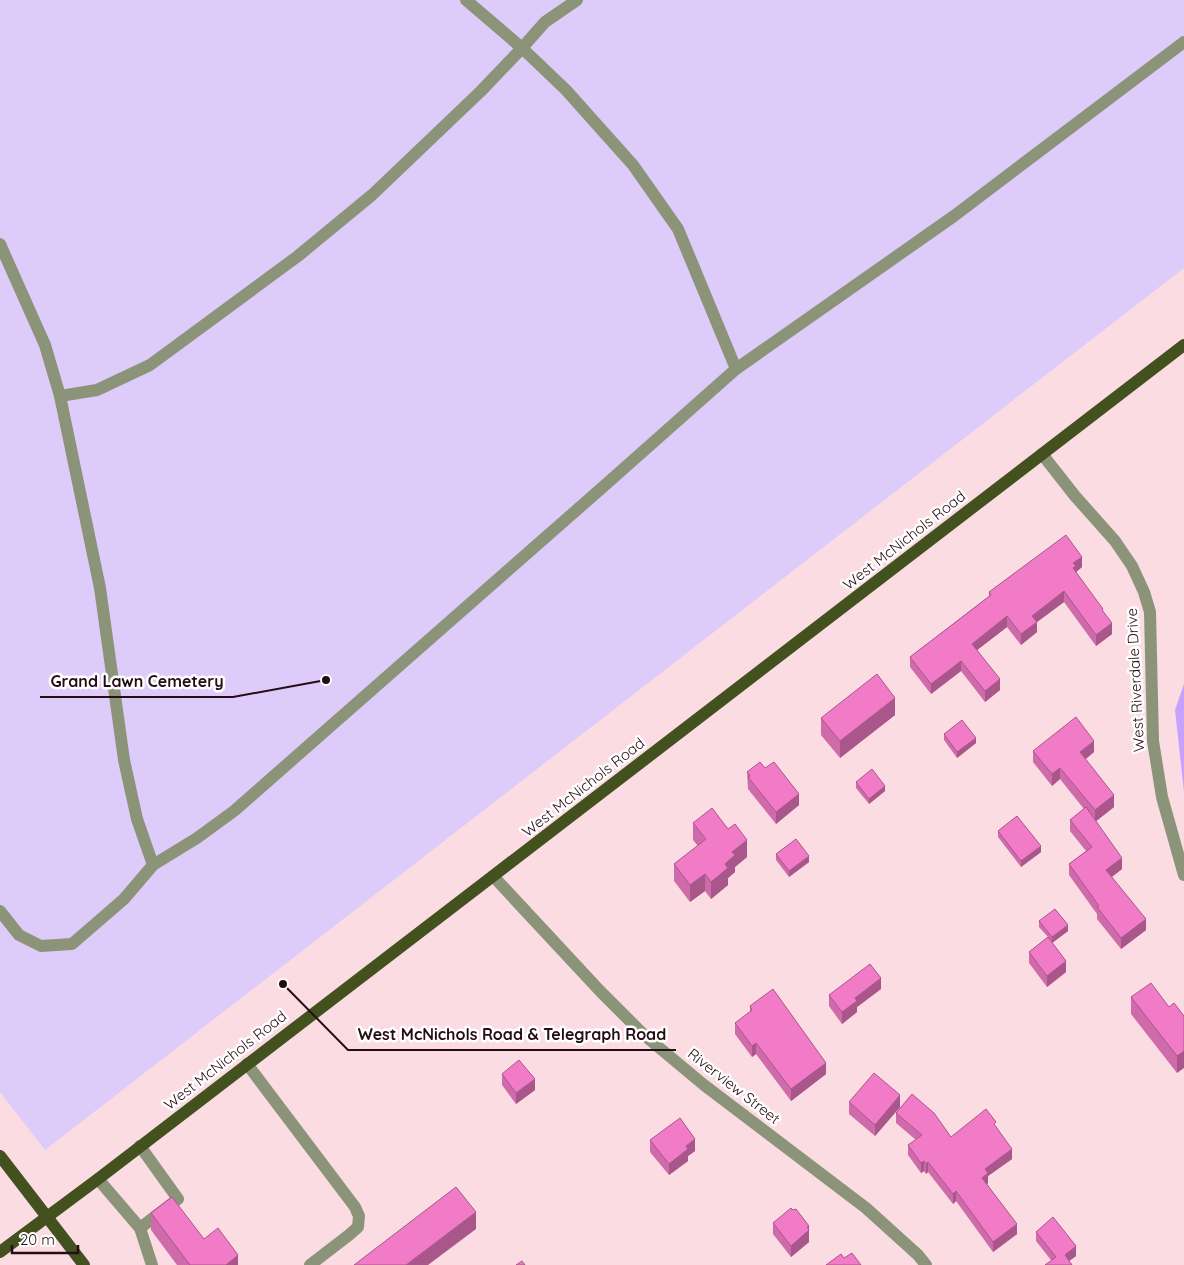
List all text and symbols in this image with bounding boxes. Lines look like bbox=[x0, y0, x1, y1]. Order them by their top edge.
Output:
street label: West McNichols Road bbox=[839, 486, 969, 594]
street label: West Riverdale Drive bbox=[1122, 608, 1148, 752]
callout: Grand Lawn Cemetery bbox=[40, 666, 233, 697]
text: Grand Lawn Cemetery bbox=[50, 671, 224, 691]
street label: West McNichols Road bbox=[518, 733, 648, 841]
street label: West McNichols Road bbox=[160, 1006, 290, 1114]
callout: West McNichols Road & Telegraph Road bbox=[348, 1019, 676, 1050]
text: West McNichols Road & Telegraph Road bbox=[358, 1024, 666, 1044]
street label: Riverview Street bbox=[684, 1044, 784, 1128]
scale bar bbox=[12, 1222, 79, 1254]
text: 20 m bbox=[20, 1230, 55, 1249]

